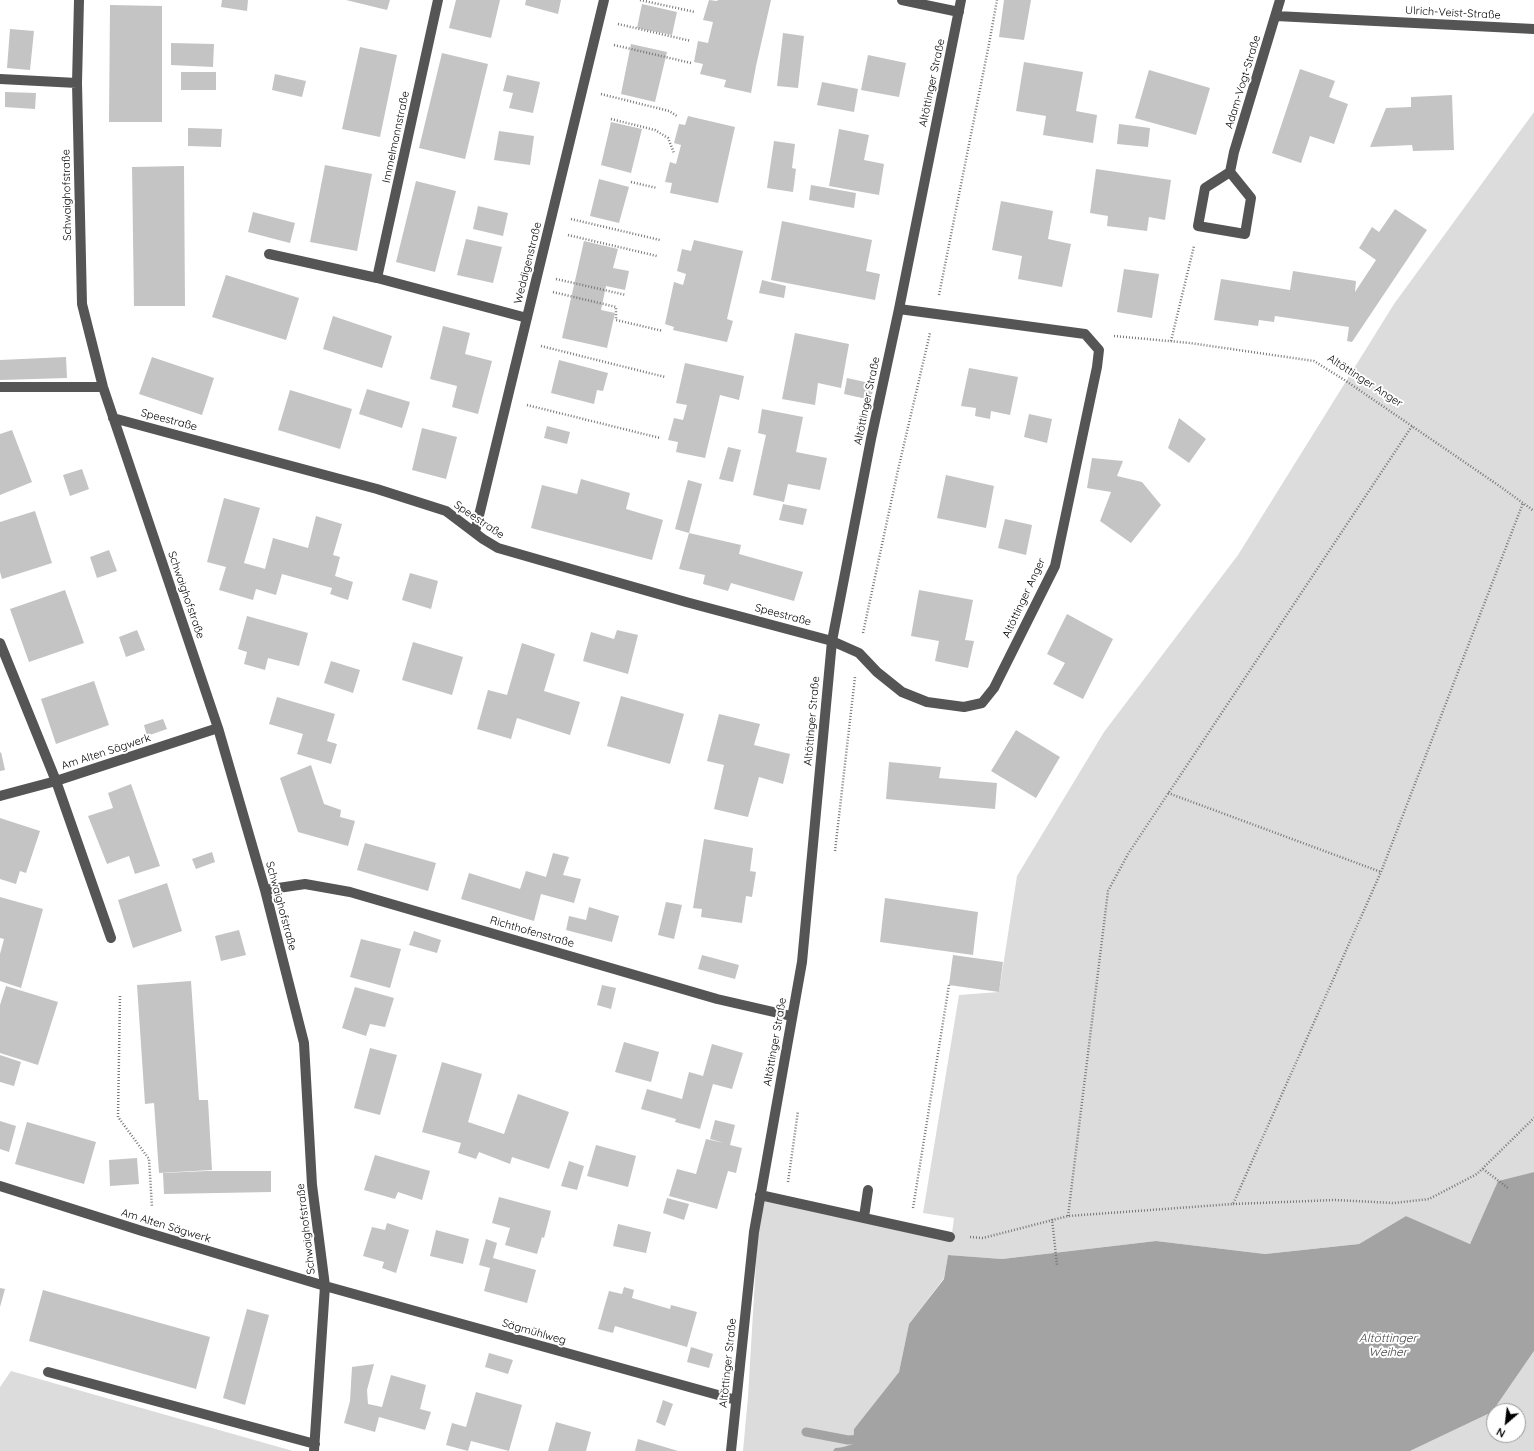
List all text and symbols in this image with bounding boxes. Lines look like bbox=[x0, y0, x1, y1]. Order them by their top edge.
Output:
street label: Ulrich-Veist-Straße bbox=[1405, 4, 1501, 22]
street label: Adam-Vogt-Straße bbox=[1223, 34, 1263, 130]
street label: Altöttinger Straße bbox=[916, 38, 948, 128]
street label: Immelmannstraße bbox=[380, 90, 412, 184]
street label: Schwaighofstraße bbox=[60, 149, 74, 241]
street label: Weddigenstraße bbox=[511, 221, 545, 305]
street label: Altöttinger Anger bbox=[1325, 352, 1405, 410]
street label: Altöttinger Straße bbox=[851, 356, 883, 446]
street label: Speestraße bbox=[139, 406, 199, 434]
street label: Speestraße bbox=[451, 498, 507, 542]
street label: Schwaighofstraße bbox=[165, 549, 207, 641]
street label: Altöttinger Anger bbox=[1000, 556, 1048, 640]
street label: Speestraße bbox=[753, 601, 813, 629]
street label: Altöttinger Straße bbox=[802, 676, 822, 766]
street label: Am Alten Sägwerk bbox=[60, 731, 152, 773]
street label: Schwaighofstraße bbox=[263, 860, 299, 952]
street label: Richthofenstraße bbox=[488, 914, 576, 950]
street label: Altöttinger Straße bbox=[761, 997, 789, 1087]
street label: Schwaighofstraße bbox=[294, 1183, 318, 1275]
street label: Am Alten Sägwerk bbox=[119, 1206, 213, 1246]
street label: Sägmühlweg bbox=[501, 1317, 567, 1347]
street label: Altöttinger Straße bbox=[717, 1318, 739, 1408]
water label: Altöttinger Weiher bbox=[1359, 1331, 1417, 1359]
north arrow bbox=[1486, 1403, 1526, 1443]
text: N bbox=[1494, 1425, 1508, 1441]

